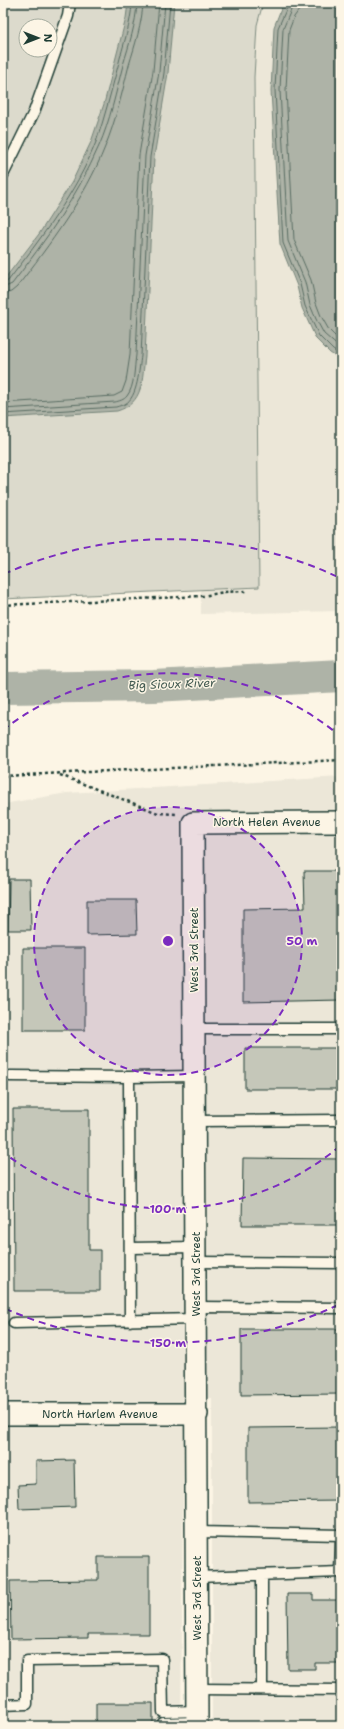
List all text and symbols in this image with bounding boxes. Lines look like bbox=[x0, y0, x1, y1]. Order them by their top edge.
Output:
north arrow bbox=[18, 18, 58, 58]
text: N bbox=[40, 34, 55, 43]
water label: Big Sioux River bbox=[128, 674, 216, 694]
street label: North Helen Avenue bbox=[213, 815, 321, 830]
street label: West 3rd Street bbox=[187, 907, 202, 993]
text: 50 m bbox=[287, 933, 318, 949]
centre of rings bbox=[161, 934, 175, 948]
text: 100 m bbox=[150, 1201, 187, 1217]
street label: West 3rd Street bbox=[189, 1231, 204, 1317]
text: 150 m bbox=[150, 1335, 186, 1351]
street label: North Harlem Avenue bbox=[42, 1407, 158, 1422]
street label: West 3rd Street bbox=[190, 1555, 205, 1641]

